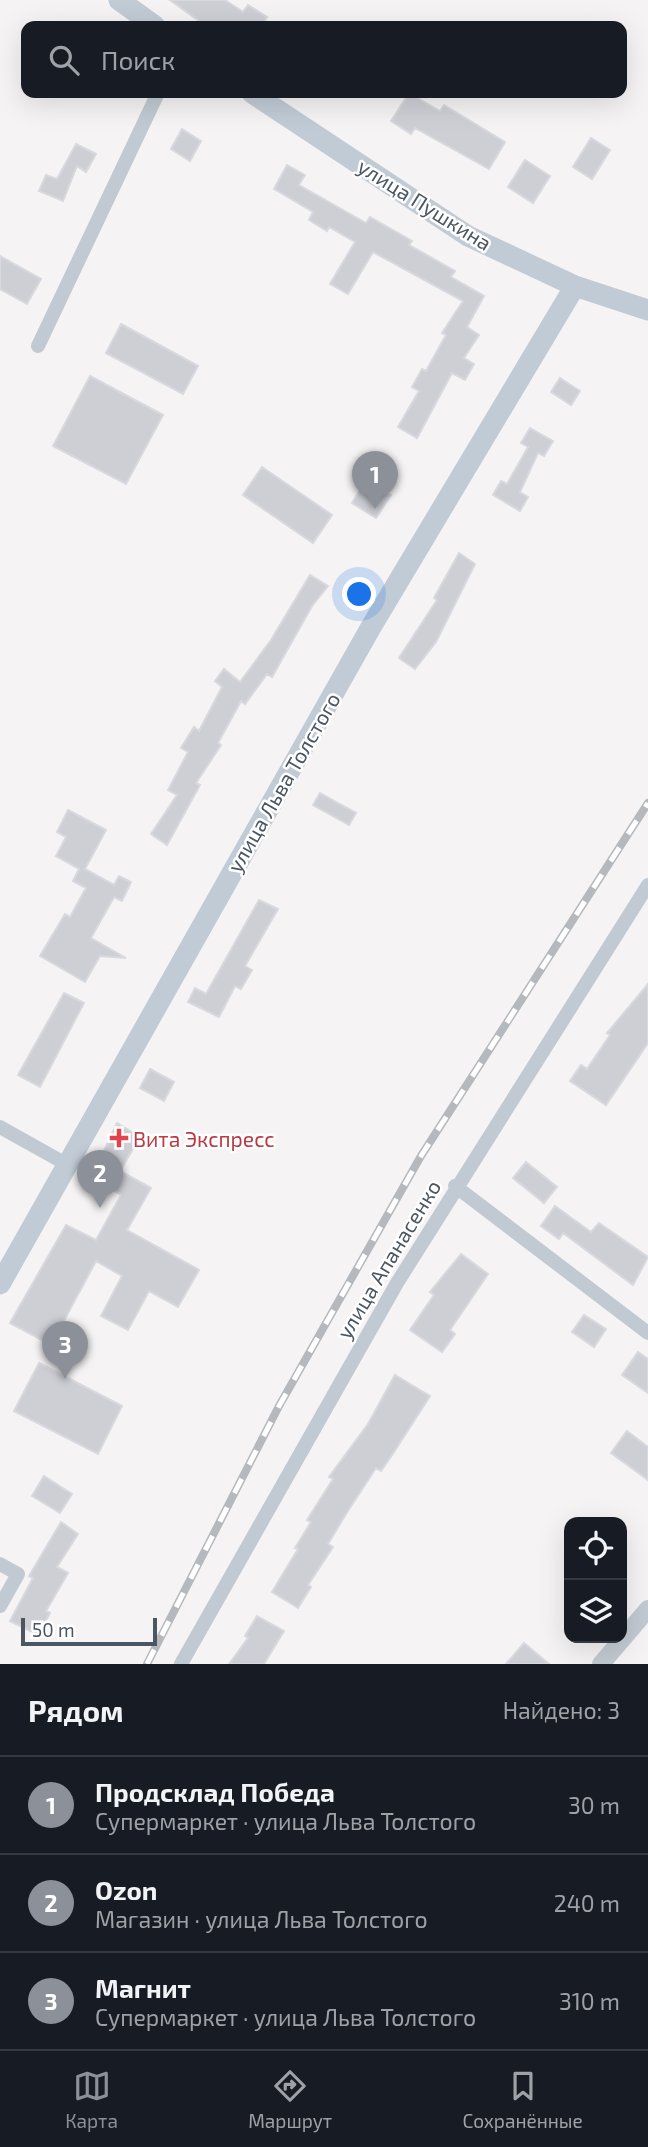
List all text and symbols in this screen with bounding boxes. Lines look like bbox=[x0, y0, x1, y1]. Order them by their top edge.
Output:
search box bbox=[21, 21, 627, 98]
icon: search bbox=[45, 41, 83, 79]
text: Поиск bbox=[101, 44, 175, 75]
street label: улица Пушкина bbox=[353, 153, 496, 256]
pin: 1 bbox=[352, 451, 398, 509]
your location bbox=[342, 577, 376, 611]
street label: улица Льва Толстого bbox=[221, 688, 345, 877]
place label: Вита Экспресс bbox=[133, 1126, 275, 1151]
marker: Вита Экспресс bbox=[111, 1130, 127, 1146]
pin: 2 bbox=[77, 1150, 123, 1208]
street label: улица Апанасенко bbox=[331, 1175, 446, 1343]
pin: 3 bbox=[42, 1321, 88, 1379]
map controls bbox=[564, 1517, 627, 1643]
button: locate bbox=[564, 1517, 627, 1580]
button: layers bbox=[564, 1580, 627, 1643]
scale bar bbox=[21, 1615, 158, 1647]
text: 50 m bbox=[32, 1618, 75, 1641]
text: Рядом bbox=[28, 1692, 124, 1728]
text: Найдено: 3 bbox=[503, 1696, 620, 1724]
text: Продсклад Победа bbox=[95, 1776, 335, 1807]
text: 1 bbox=[46, 1791, 56, 1819]
text: 30 m bbox=[568, 1791, 620, 1819]
text: Супермаркет · улица Льва Толстого bbox=[95, 1807, 476, 1835]
text: Ozon bbox=[95, 1874, 157, 1905]
text: 2 bbox=[44, 1889, 58, 1917]
text: 240 m bbox=[554, 1889, 620, 1917]
text: Магазин · улица Льва Толстого bbox=[95, 1905, 428, 1933]
text: Магнит bbox=[95, 1972, 191, 2003]
text: 3 bbox=[44, 1987, 58, 2015]
text: 310 m bbox=[559, 1987, 620, 2015]
text: Супермаркет · улица Льва Толстого bbox=[95, 2003, 476, 2031]
tab: Карта bbox=[65, 2067, 118, 2132]
tab: Маршрут bbox=[248, 2067, 332, 2132]
tab: Сохранённые bbox=[462, 2067, 583, 2132]

